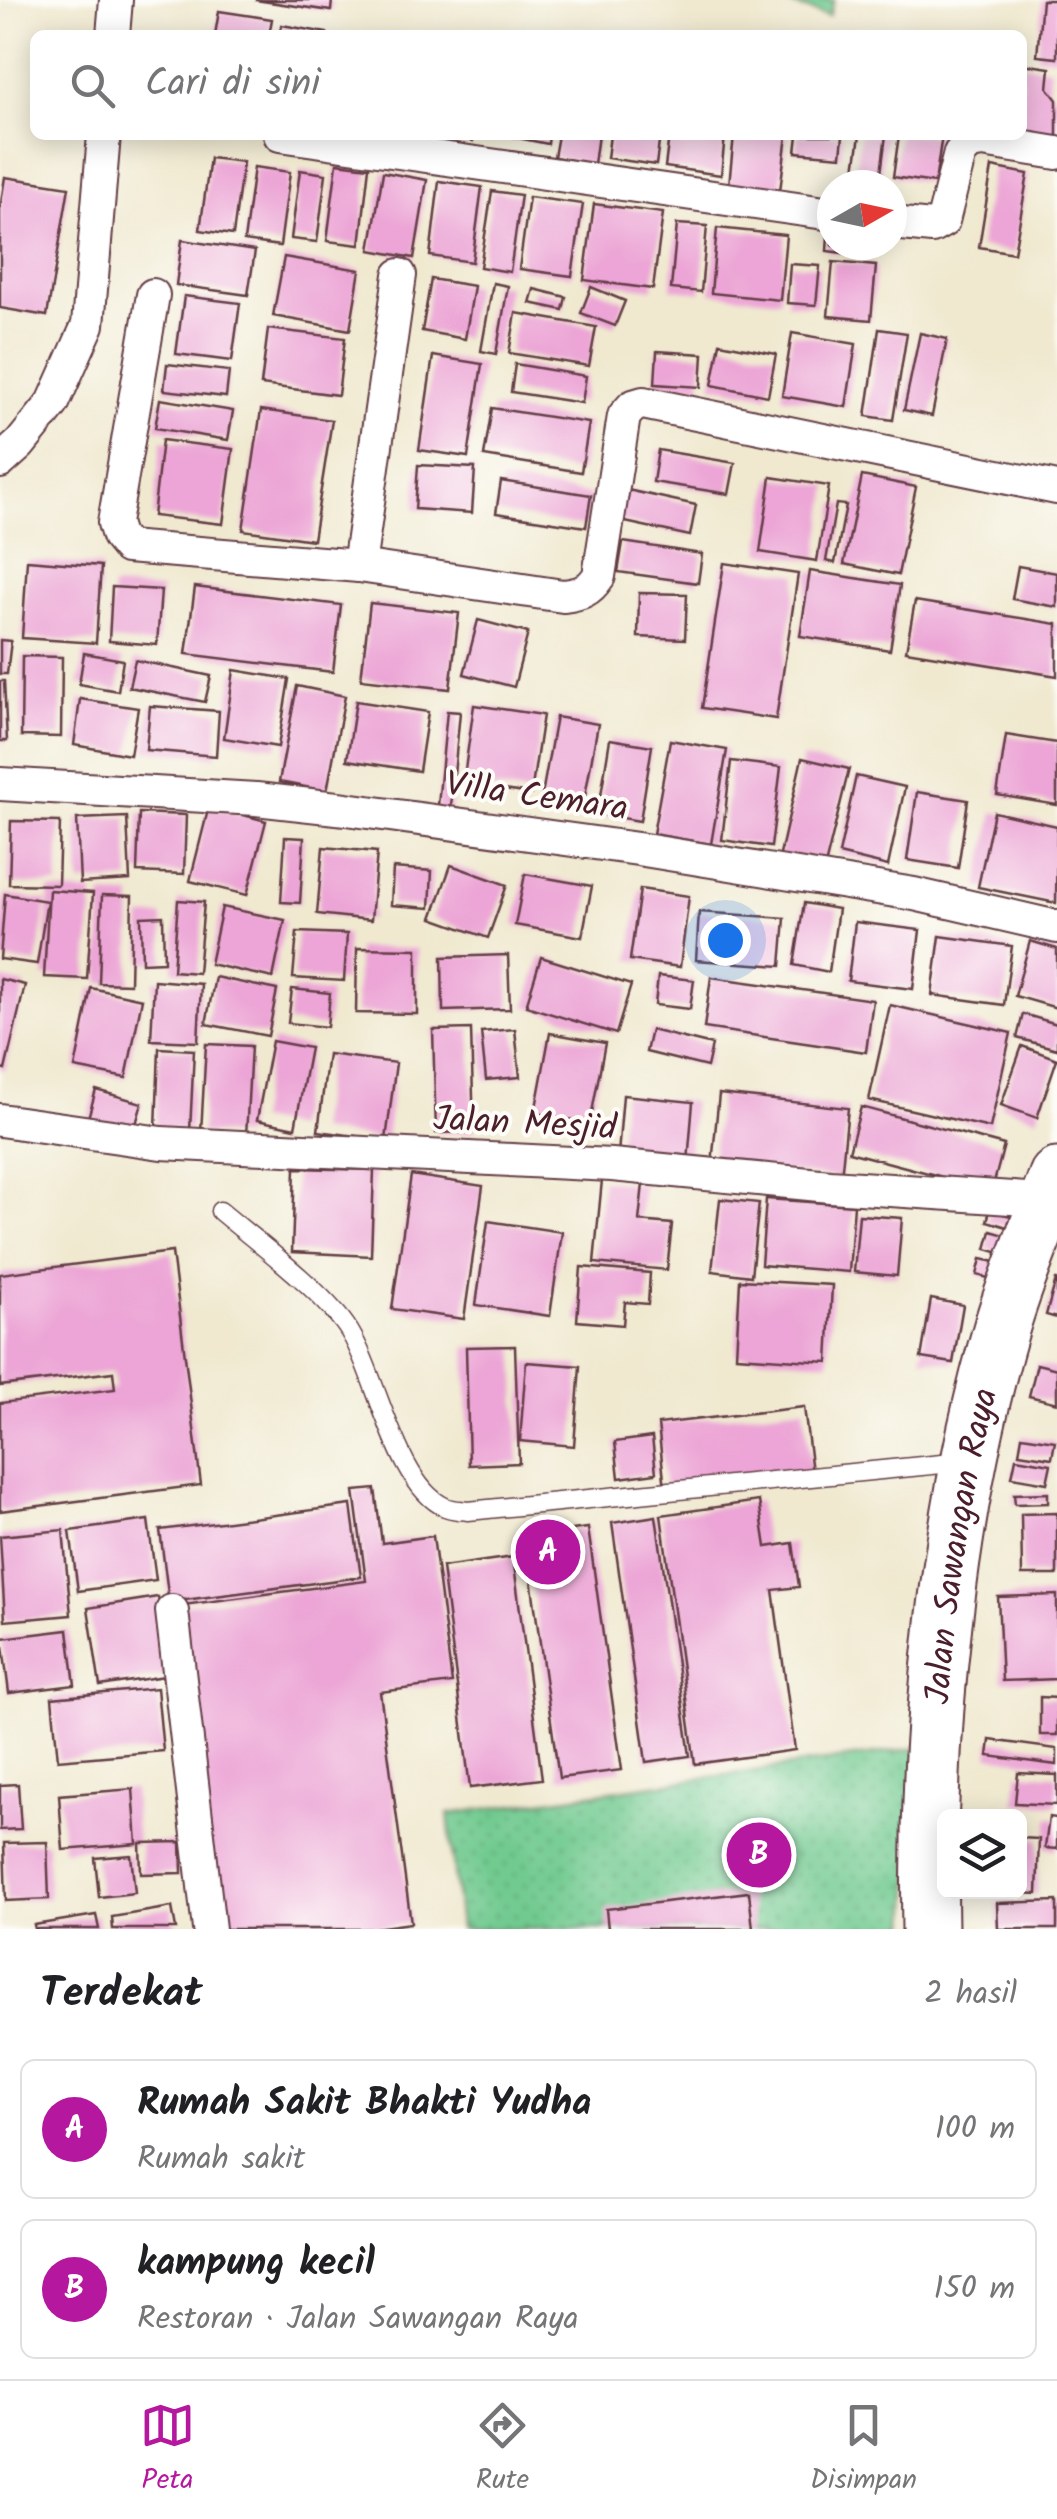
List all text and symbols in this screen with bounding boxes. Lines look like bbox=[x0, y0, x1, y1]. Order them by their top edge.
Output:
search box bbox=[30, 30, 1027, 140]
text: Cari di sini bbox=[145, 55, 320, 115]
icon: search bbox=[65, 58, 120, 113]
north arrow bbox=[817, 170, 907, 260]
street label: Villa Cemara bbox=[442, 757, 631, 838]
your location bbox=[700, 915, 751, 966]
street label: Jalan Mesjid bbox=[432, 1092, 619, 1158]
street label: Jalan Sawangan Raya bbox=[911, 1383, 1015, 1706]
pin: A bbox=[516, 1514, 580, 1590]
map controls bbox=[937, 1809, 1027, 1899]
button: layers bbox=[937, 1809, 1027, 1899]
pin: B bbox=[726, 1818, 792, 1892]
text: Terdekat bbox=[40, 1961, 203, 2028]
text: 2 hasil bbox=[924, 1969, 1017, 2020]
text: Rumah Sakit Bhakti Yudha bbox=[137, 2074, 591, 2134]
text: A bbox=[64, 2104, 85, 2155]
text: 100 m bbox=[935, 2104, 1015, 2155]
text: Rumah sakit bbox=[137, 2134, 305, 2185]
text: kampung kecil bbox=[137, 2234, 375, 2294]
text: B bbox=[65, 2264, 84, 2315]
text: 150 m bbox=[933, 2264, 1015, 2315]
text: Restoran · Jalan Sawangan Raya bbox=[137, 2294, 579, 2345]
tab: Peta bbox=[140, 2398, 195, 2503]
tab: Rute bbox=[475, 2398, 530, 2503]
tab: Disimpan bbox=[810, 2398, 917, 2503]

